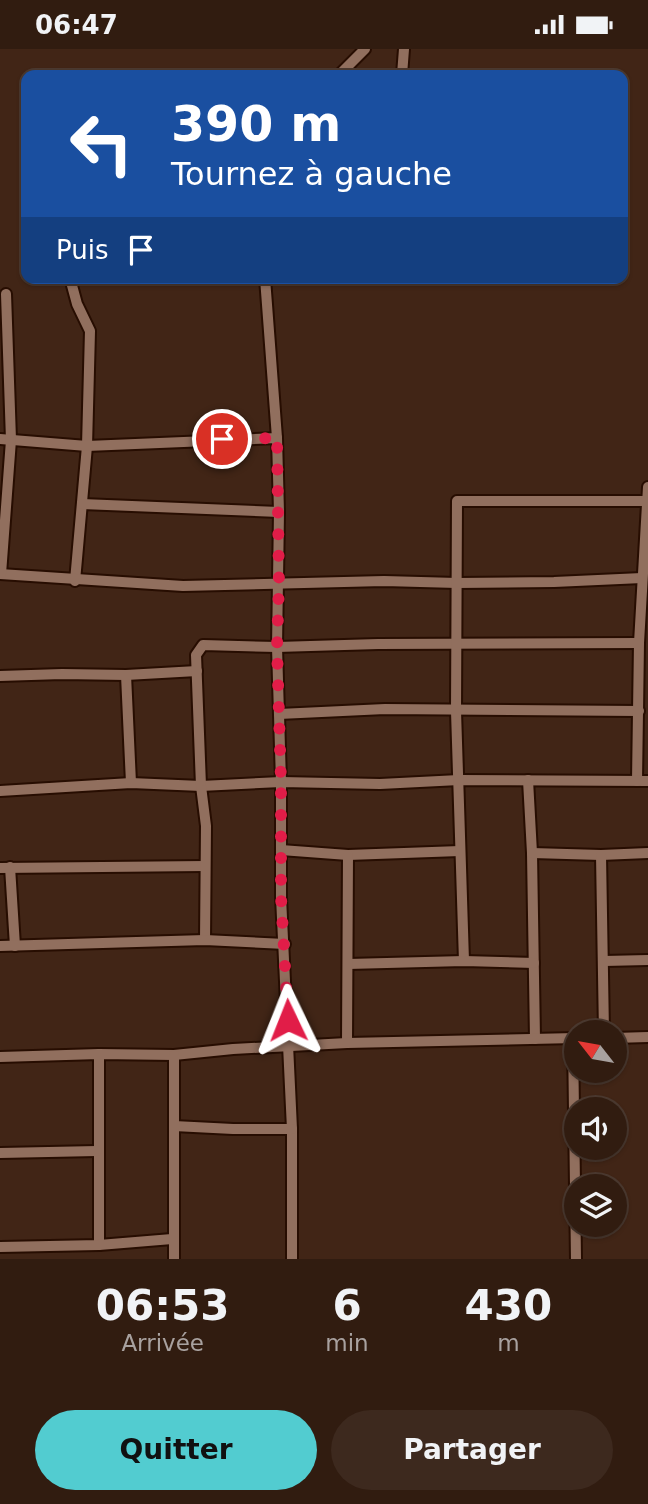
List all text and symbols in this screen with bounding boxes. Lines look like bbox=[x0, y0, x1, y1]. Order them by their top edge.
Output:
text: 06:47 bbox=[35, 10, 118, 40]
text: 390 m bbox=[171, 96, 341, 153]
icon: left bbox=[56, 98, 147, 189]
text: Tournez à gauche bbox=[171, 155, 452, 193]
icon: arrive bbox=[122, 231, 160, 269]
text: Puis bbox=[56, 235, 108, 265]
pin bbox=[192, 409, 252, 469]
icon: arrive bbox=[203, 420, 241, 458]
position arrow bbox=[251, 983, 325, 1057]
north arrow bbox=[564, 1020, 626, 1083]
map controls bbox=[564, 1020, 627, 1237]
button: sound bbox=[564, 1097, 627, 1160]
button: layers bbox=[564, 1174, 627, 1237]
text: 06:53 bbox=[96, 1281, 230, 1330]
text: 6 bbox=[332, 1281, 362, 1330]
text: 430 bbox=[465, 1281, 552, 1330]
text: Arrivée bbox=[121, 1330, 204, 1356]
text: min bbox=[325, 1330, 369, 1356]
text: m bbox=[497, 1330, 520, 1356]
button: Quitter bbox=[35, 1410, 317, 1490]
button: Partager bbox=[331, 1410, 613, 1490]

